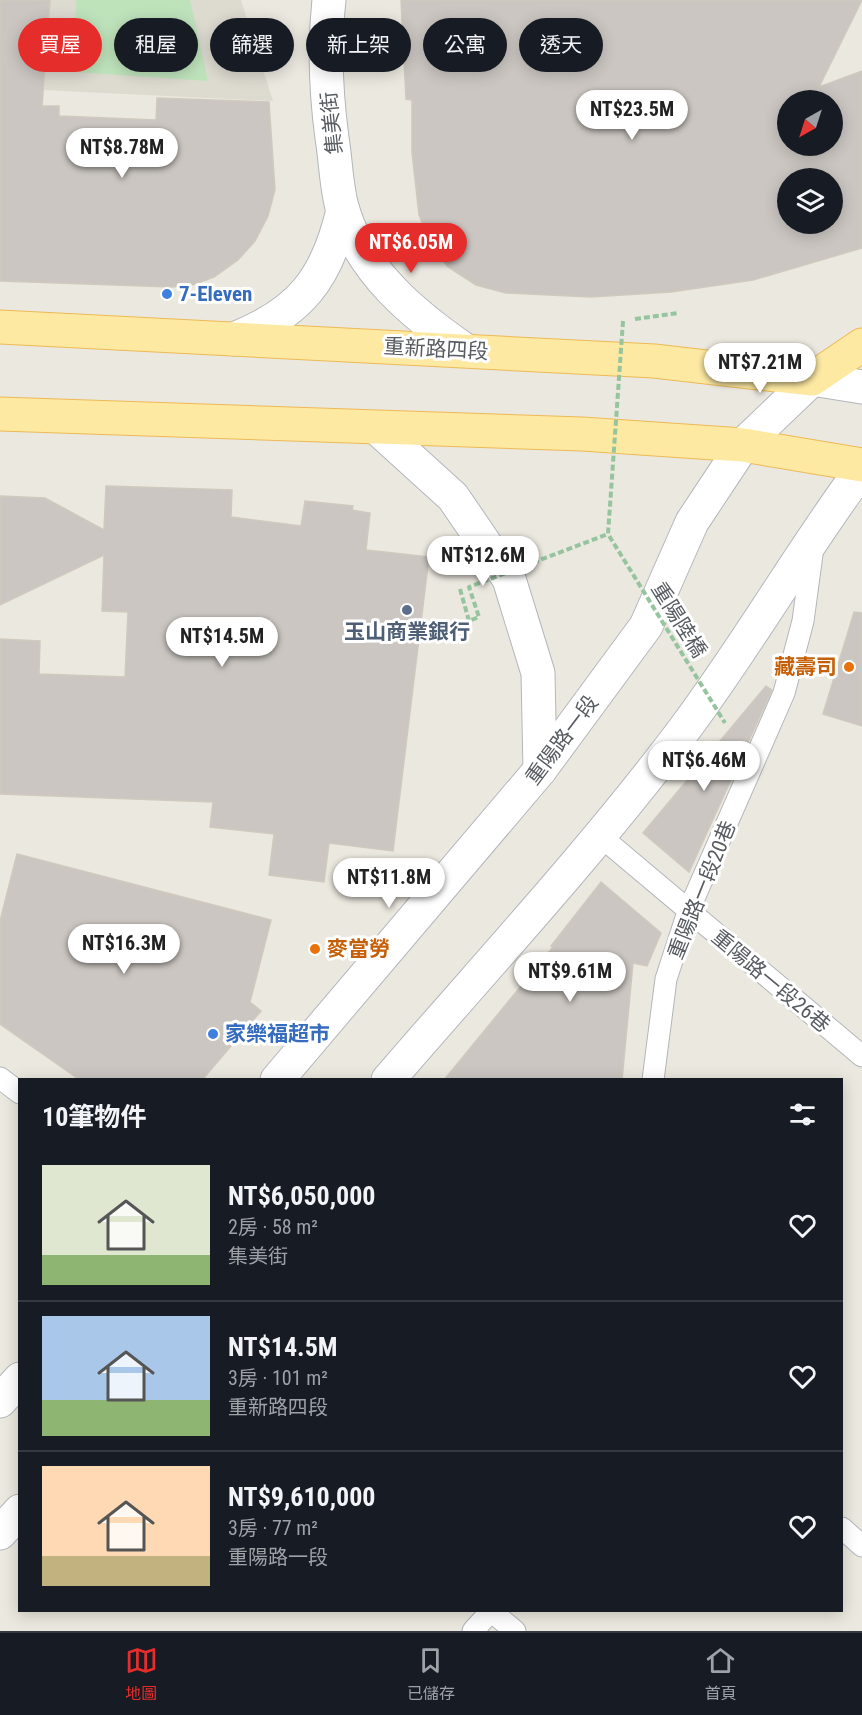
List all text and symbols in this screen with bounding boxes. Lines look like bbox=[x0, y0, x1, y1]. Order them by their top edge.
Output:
chip: 買屋 bbox=[18, 18, 102, 72]
chip: 租屋 bbox=[114, 18, 198, 72]
chip: 篩選 bbox=[210, 18, 294, 72]
chip: 新上架 bbox=[306, 18, 411, 72]
chip: 公寓 bbox=[423, 18, 507, 72]
chip: 透天 bbox=[519, 18, 603, 72]
street label: 集美街 bbox=[317, 90, 347, 156]
pin: NT$23.5M bbox=[570, 90, 694, 141]
north arrow bbox=[777, 90, 843, 156]
map controls bbox=[777, 90, 843, 234]
text: NT$23.5M bbox=[590, 97, 674, 121]
pin: NT$8.78M bbox=[60, 128, 184, 179]
text: NT$8.78M bbox=[80, 135, 164, 159]
button: layers bbox=[777, 168, 843, 234]
pin: NT$6.05M bbox=[349, 223, 473, 274]
text: NT$6.05M bbox=[369, 230, 453, 254]
place label: 7-Eleven bbox=[179, 282, 252, 306]
marker: 7-Eleven bbox=[160, 287, 174, 301]
street label: 重新路四段 bbox=[383, 334, 489, 364]
pin: NT$7.21M bbox=[698, 343, 822, 394]
text: NT$7.21M bbox=[718, 350, 802, 374]
pin: NT$12.6M bbox=[421, 536, 545, 587]
text: NT$12.6M bbox=[441, 543, 525, 567]
street label: 重陽陸橋 bbox=[647, 578, 711, 662]
marker: 玉山商業銀行 bbox=[400, 603, 414, 617]
pin: NT$14.5M bbox=[160, 617, 284, 668]
place label: 玉山商業銀行 bbox=[344, 620, 470, 644]
text: NT$14.5M bbox=[180, 624, 264, 648]
place label: 藏壽司 bbox=[774, 655, 837, 679]
marker: 藏壽司 bbox=[842, 660, 856, 674]
street label: 重陽路一段 bbox=[521, 691, 603, 789]
pin: NT$6.46M bbox=[642, 741, 766, 792]
text: NT$6.46M bbox=[662, 748, 746, 772]
street label: 重陽路一段20巷 bbox=[663, 817, 741, 963]
pin: NT$11.8M bbox=[327, 858, 451, 909]
text: NT$11.8M bbox=[347, 865, 431, 889]
pin: NT$16.3M bbox=[62, 924, 186, 975]
street label: 重陽路一段26巷 bbox=[707, 925, 835, 1037]
text: NT$16.3M bbox=[82, 931, 166, 955]
place label: 麥當勞 bbox=[327, 937, 390, 961]
marker: 麥當勞 bbox=[308, 942, 322, 956]
pin: NT$9.61M bbox=[508, 952, 632, 1003]
text: NT$9.61M bbox=[528, 959, 612, 983]
place label: 家樂福超市 bbox=[225, 1022, 330, 1046]
marker: 家樂福超市 bbox=[206, 1027, 220, 1041]
icon: filters bbox=[786, 1098, 819, 1131]
text: 10筆物件 bbox=[42, 1102, 146, 1132]
text: NT$6,050,000 bbox=[228, 1181, 376, 1211]
icon: home bbox=[90, 1189, 162, 1261]
icon: heart bbox=[786, 1209, 819, 1242]
text: 2房 · 58 m² bbox=[228, 1215, 318, 1239]
text: 集美街 bbox=[228, 1244, 288, 1268]
text: NT$14.5M bbox=[228, 1332, 337, 1362]
icon: home bbox=[90, 1340, 162, 1412]
icon: heart bbox=[786, 1360, 819, 1393]
text: 3房 · 101 m² bbox=[228, 1366, 328, 1390]
text: 重新路四段 bbox=[228, 1395, 328, 1419]
text: NT$9,610,000 bbox=[228, 1482, 376, 1512]
icon: home bbox=[90, 1490, 162, 1562]
icon: heart bbox=[786, 1510, 819, 1543]
text: 3房 · 77 m² bbox=[228, 1516, 318, 1540]
text: 重陽路一段 bbox=[228, 1545, 328, 1569]
tab: 地圖 bbox=[125, 1644, 158, 1704]
tab: 已儲存 bbox=[407, 1644, 455, 1704]
tab: 首頁 bbox=[704, 1644, 737, 1704]

